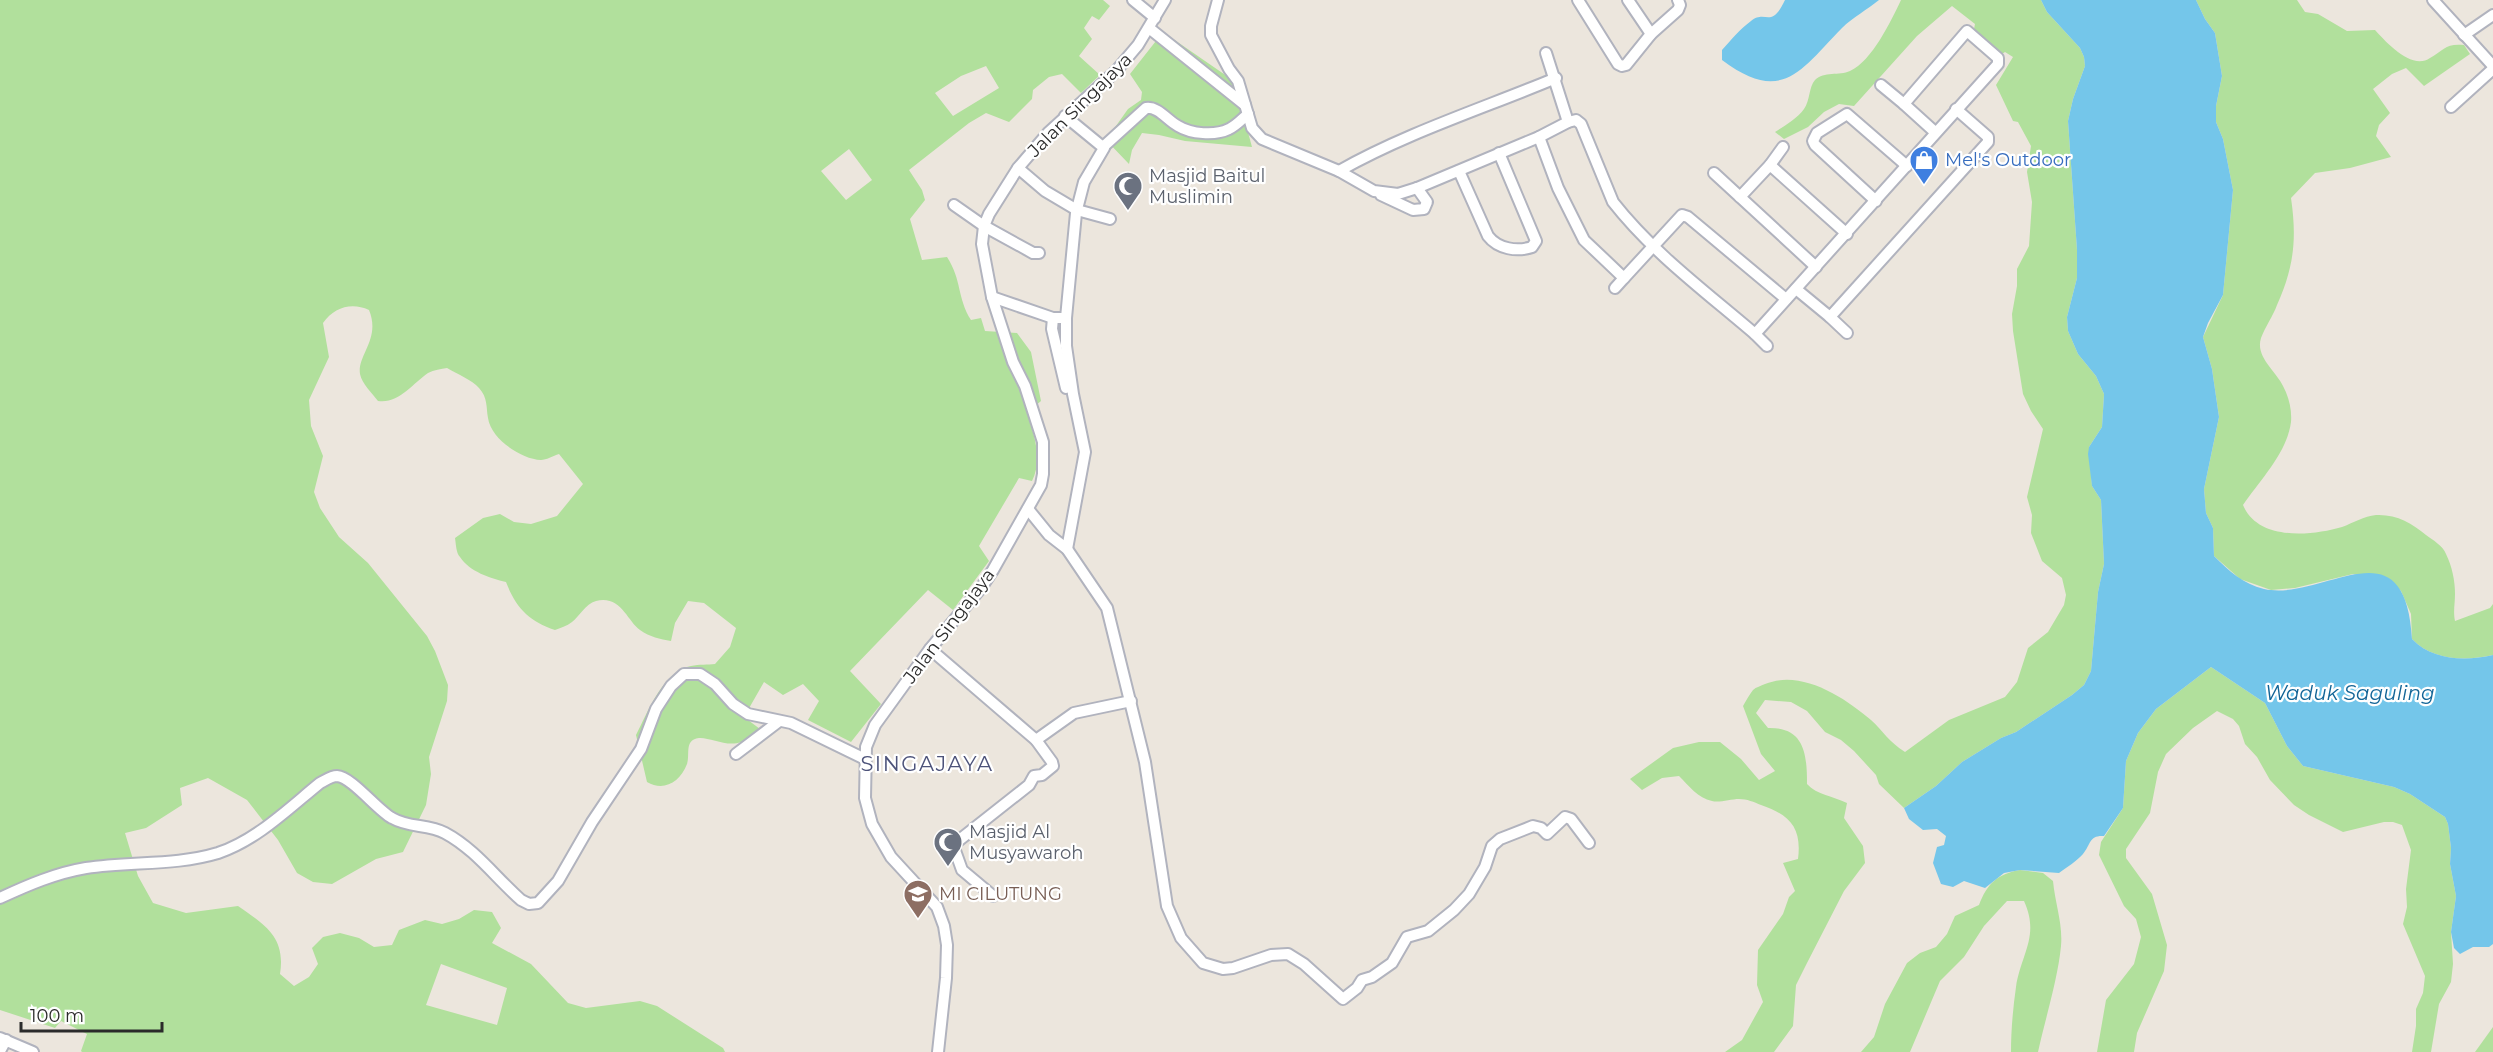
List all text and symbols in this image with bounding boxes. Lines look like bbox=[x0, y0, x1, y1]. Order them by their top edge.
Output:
street label: Jalan Singajaya bbox=[1023, 48, 1137, 162]
shop icon: Mel's Outdoor bbox=[1908, 144, 1940, 186]
place label: Mel's Outdoor bbox=[1945, 149, 2071, 171]
place label: Masjid Baitul Muslimin bbox=[1149, 165, 1265, 208]
mosque icon: Masjid Baitul Muslimin bbox=[1112, 170, 1144, 212]
street label: Jalan Singajaya bbox=[898, 564, 999, 689]
water label: Waduk Saguling bbox=[2265, 681, 2435, 705]
district label: SINGAJAYA bbox=[860, 751, 994, 776]
place label: Masjid Al Musyawaroh bbox=[969, 821, 1083, 864]
mosque icon: Masjid Al Musyawaroh bbox=[932, 826, 964, 868]
school or university icon: MI CILUTUNG bbox=[902, 878, 934, 920]
place label: MI CILUTUNG bbox=[939, 883, 1062, 905]
scale bar bbox=[21, 995, 162, 1033]
text: 100 m bbox=[30, 1005, 84, 1027]

